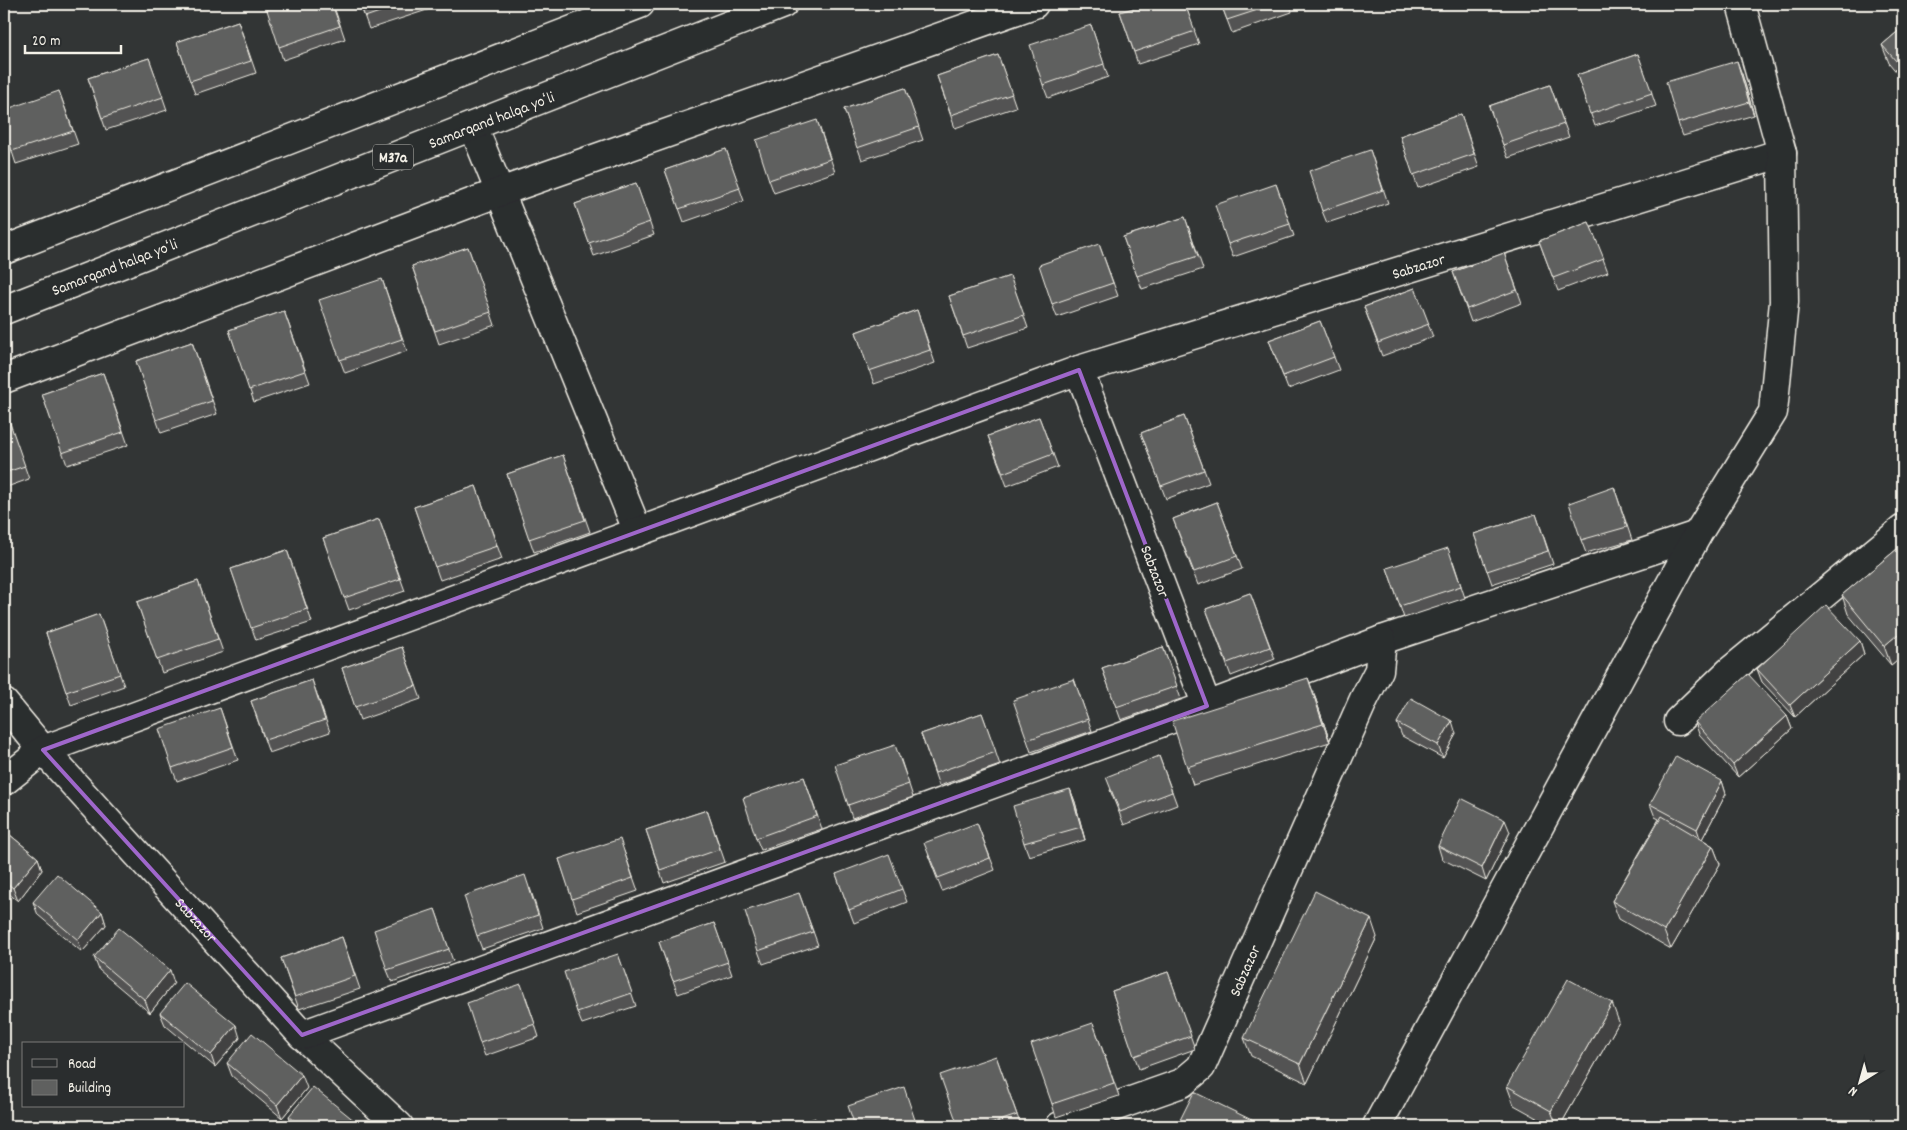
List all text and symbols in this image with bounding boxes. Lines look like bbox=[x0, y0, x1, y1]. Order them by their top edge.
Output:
scale bar bbox=[25, 22, 121, 54]
text: 20 m bbox=[32, 31, 60, 53]
street label: Samarqand halqa yoʻli bbox=[426, 87, 558, 156]
road number: M37a bbox=[373, 144, 413, 170]
street label: Samarqand halqa yoʻli bbox=[49, 234, 181, 303]
street label: Sabzazor bbox=[1390, 249, 1448, 287]
street label: Sabzazor bbox=[1133, 542, 1174, 601]
street label: Sabzazor bbox=[168, 893, 222, 949]
street label: Sabzazor bbox=[1225, 942, 1268, 1001]
legend bbox=[22, 1042, 185, 1108]
text: Road bbox=[68, 1054, 96, 1076]
north arrow bbox=[1834, 1058, 1884, 1108]
text: Building bbox=[68, 1078, 111, 1100]
text: N bbox=[1845, 1081, 1862, 1101]

